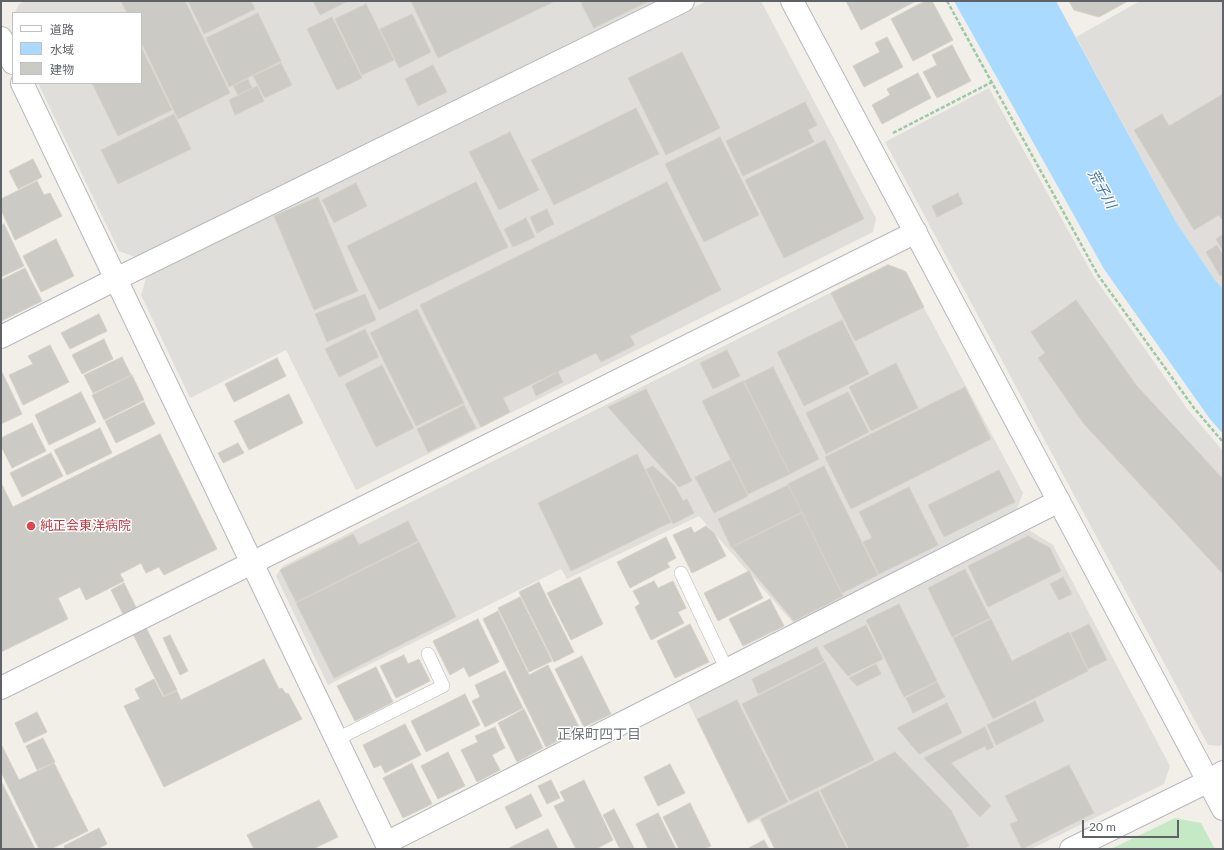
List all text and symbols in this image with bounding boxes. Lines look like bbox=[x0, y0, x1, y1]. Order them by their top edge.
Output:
legend bbox=[12, 12, 142, 84]
text: 道路 bbox=[50, 22, 74, 37]
text: 水域 bbox=[50, 42, 74, 57]
text: 建物 bbox=[50, 62, 74, 77]
water label: 荒子川 bbox=[1084, 167, 1120, 211]
place label: 純正会東洋病院 bbox=[40, 518, 131, 534]
marker: 純正会東洋病院 bbox=[25, 520, 37, 532]
district label: 正保町四丁目 bbox=[557, 726, 641, 742]
scale bar bbox=[1084, 812, 1181, 838]
text: 20 m bbox=[1089, 819, 1116, 834]

